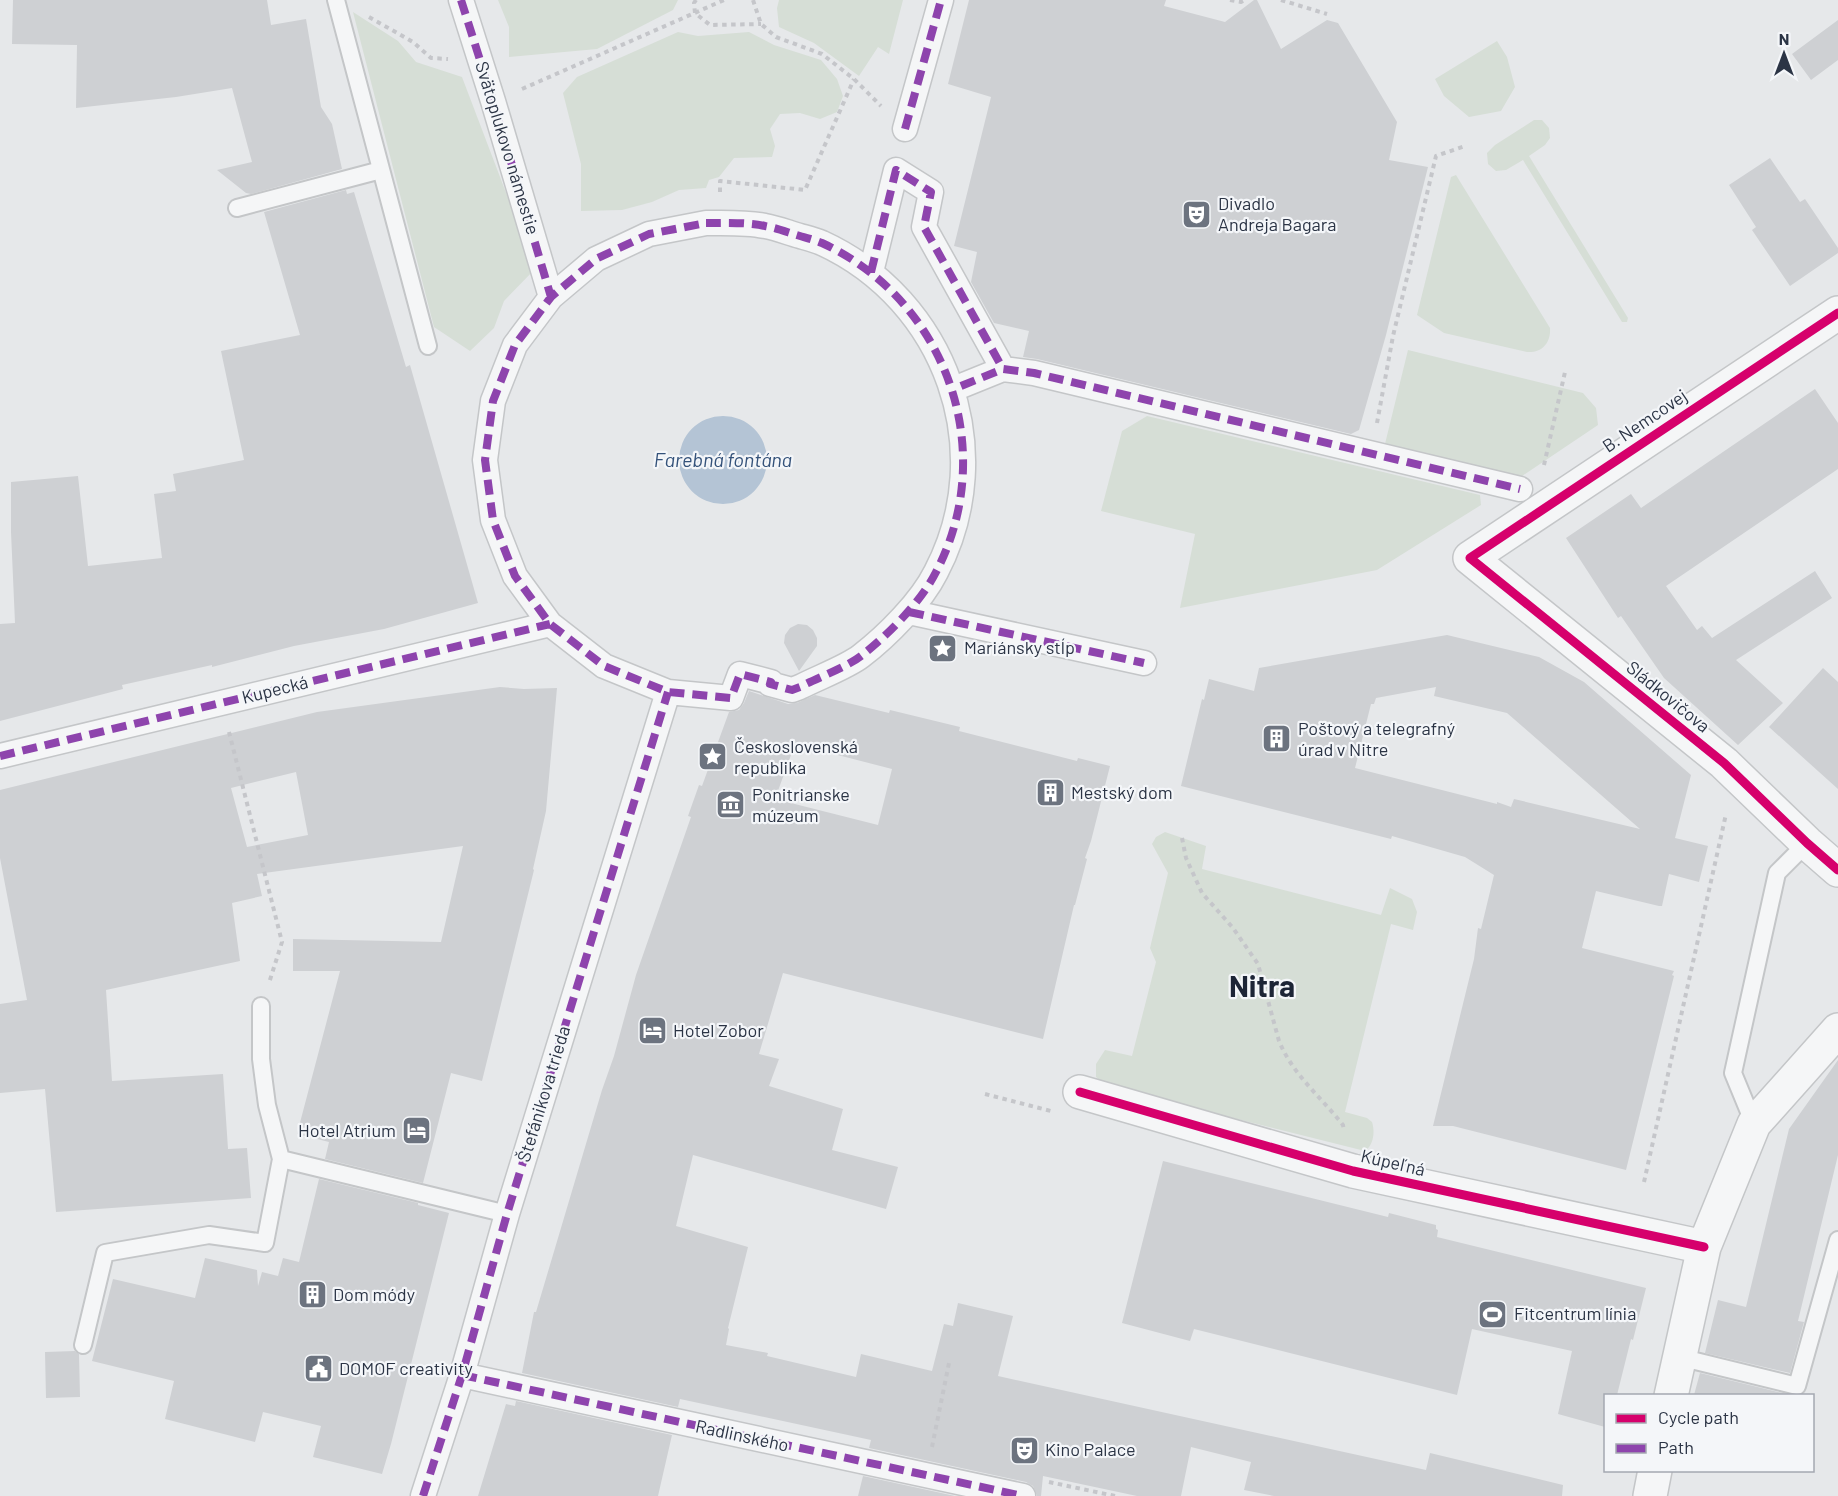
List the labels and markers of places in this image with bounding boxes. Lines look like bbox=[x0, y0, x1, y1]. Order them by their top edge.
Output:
place label: Divadlo Andreja Bagara bbox=[1218, 192, 1337, 235]
theatre icon: Divadlo Andreja Bagara bbox=[1181, 198, 1213, 230]
place icon: Mariánsky stĺp bbox=[927, 632, 959, 664]
place label: Mariánsky stĺp bbox=[964, 636, 1075, 658]
place label: Poštový a telegrafný úrad v Nitre bbox=[1298, 717, 1455, 760]
building icon: Poštový a telegrafný úrad v Nitre bbox=[1261, 723, 1293, 755]
place label: Československá republika bbox=[734, 735, 858, 778]
place icon: Československá republika bbox=[697, 741, 729, 773]
building icon: Mestský dom bbox=[1034, 777, 1066, 809]
place label: Mestský dom bbox=[1071, 781, 1173, 803]
place label: Ponitrianske múzeum bbox=[752, 783, 850, 826]
museum icon: Ponitrianske múzeum bbox=[715, 789, 747, 821]
hotel icon: Hotel Zobor bbox=[636, 1015, 668, 1047]
place label: Hotel Zobor bbox=[673, 1019, 764, 1041]
hotel icon: Hotel Atrium bbox=[401, 1115, 433, 1147]
place label: Hotel Atrium bbox=[298, 1119, 396, 1141]
building icon: Dom módy bbox=[296, 1279, 328, 1311]
place label: Dom módy bbox=[333, 1283, 415, 1305]
sports icon: Fitcentrum línia bbox=[1477, 1298, 1509, 1330]
place label: Fitcentrum línia bbox=[1514, 1302, 1636, 1324]
public building icon: DOMOF creativity bbox=[302, 1353, 334, 1385]
place label: DOMOF creativity bbox=[339, 1357, 473, 1379]
theatre icon: Kino Palace bbox=[1008, 1434, 1040, 1466]
place label: Kino Palace bbox=[1045, 1438, 1136, 1460]

